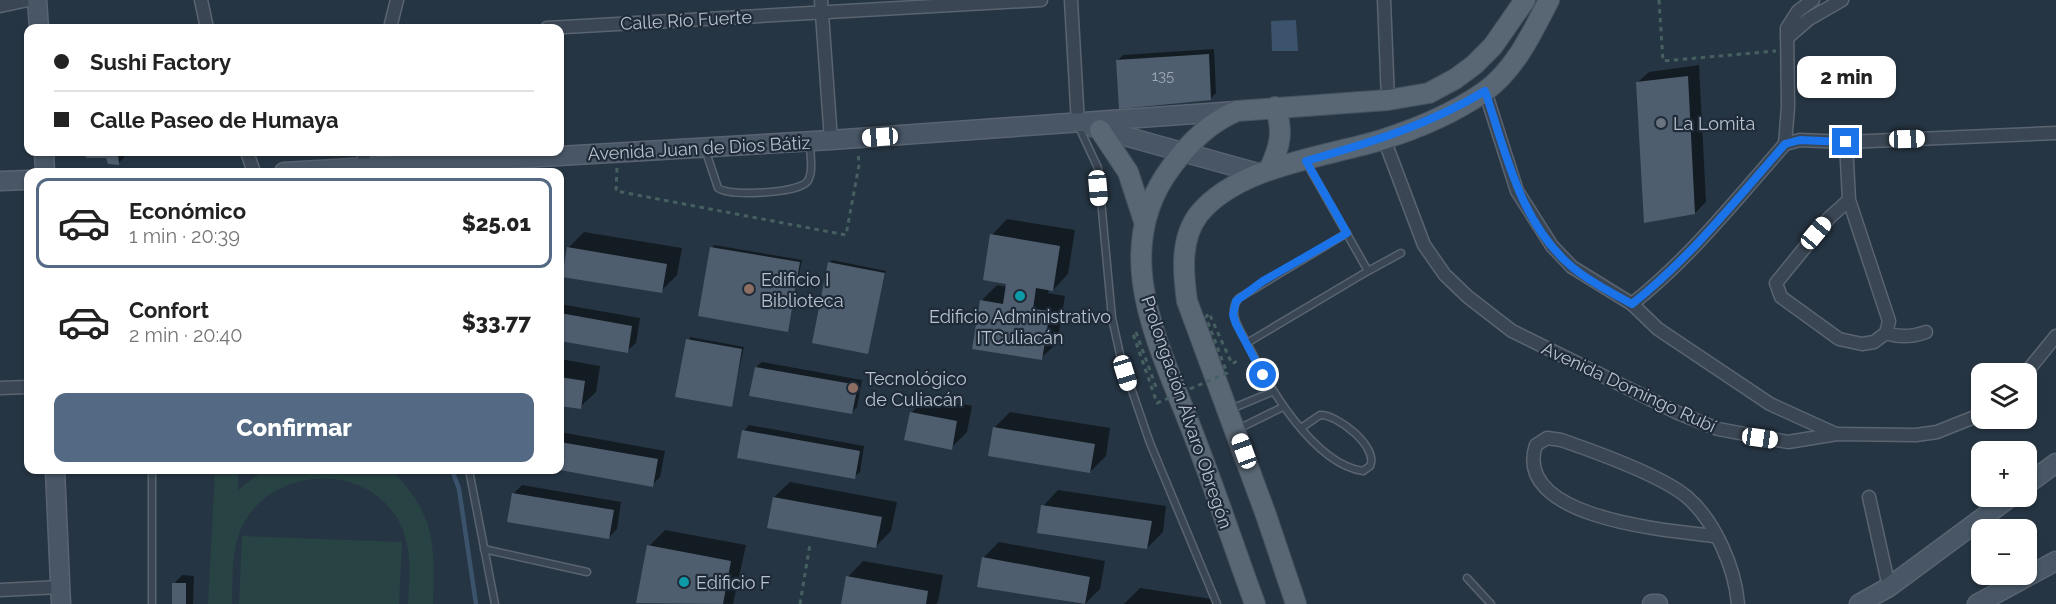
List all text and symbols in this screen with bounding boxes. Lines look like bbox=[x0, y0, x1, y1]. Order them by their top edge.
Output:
street label: Calle Río Fuerte bbox=[620, 6, 753, 34]
text: Sushi Factory bbox=[90, 49, 231, 75]
callout: 2 min bbox=[1796, 55, 1896, 97]
text: 2 min bbox=[1820, 65, 1873, 89]
house number: 135 bbox=[1152, 67, 1174, 85]
text: Calle Paseo de Humaya bbox=[90, 107, 339, 133]
place label: La Lomita bbox=[1673, 113, 1755, 134]
marker: La Lomita bbox=[1654, 116, 1668, 130]
car bbox=[861, 127, 899, 147]
route end bbox=[1832, 128, 1859, 155]
car bbox=[1889, 129, 1925, 149]
street label: Avenida Juan de Dios Bátiz bbox=[587, 132, 811, 164]
car bbox=[1087, 169, 1109, 207]
icon: car bbox=[57, 196, 111, 250]
text: Económico bbox=[129, 198, 246, 224]
text: $25.01 bbox=[462, 210, 531, 236]
car bbox=[1798, 213, 1834, 253]
text: 1 min · 20:39 bbox=[129, 224, 240, 248]
place label: Edificio I Biblioteca bbox=[761, 269, 844, 311]
marker: Edificio I Biblioteca bbox=[742, 282, 756, 296]
marker: Edificio Administrativo ITCuliacán bbox=[1013, 289, 1027, 303]
street label: Prolongación Álvaro Obregón bbox=[1137, 293, 1238, 531]
icon: car bbox=[57, 295, 111, 349]
text: Confort bbox=[129, 297, 209, 323]
place label: Edificio Administrativo ITCuliacán bbox=[929, 306, 1111, 348]
text: $33.77 bbox=[462, 309, 531, 335]
text: 2 min · 20:40 bbox=[129, 323, 242, 347]
street label: Avenida Domingo Rubí bbox=[1539, 337, 1719, 437]
car bbox=[1111, 353, 1139, 393]
route start bbox=[1249, 361, 1276, 388]
map controls bbox=[1971, 363, 2037, 585]
button: layers bbox=[1971, 363, 2037, 429]
place label: Tecnológico de Culiacán bbox=[865, 368, 967, 410]
marker: Tecnológico de Culiacán bbox=[846, 381, 860, 395]
button: Confirmar bbox=[54, 393, 534, 462]
car bbox=[1741, 427, 1779, 449]
car bbox=[1229, 431, 1259, 471]
button: + bbox=[1971, 441, 2037, 507]
button: − bbox=[1971, 519, 2037, 585]
place label: Edificio F bbox=[696, 572, 771, 593]
marker: Edificio F bbox=[677, 575, 691, 589]

